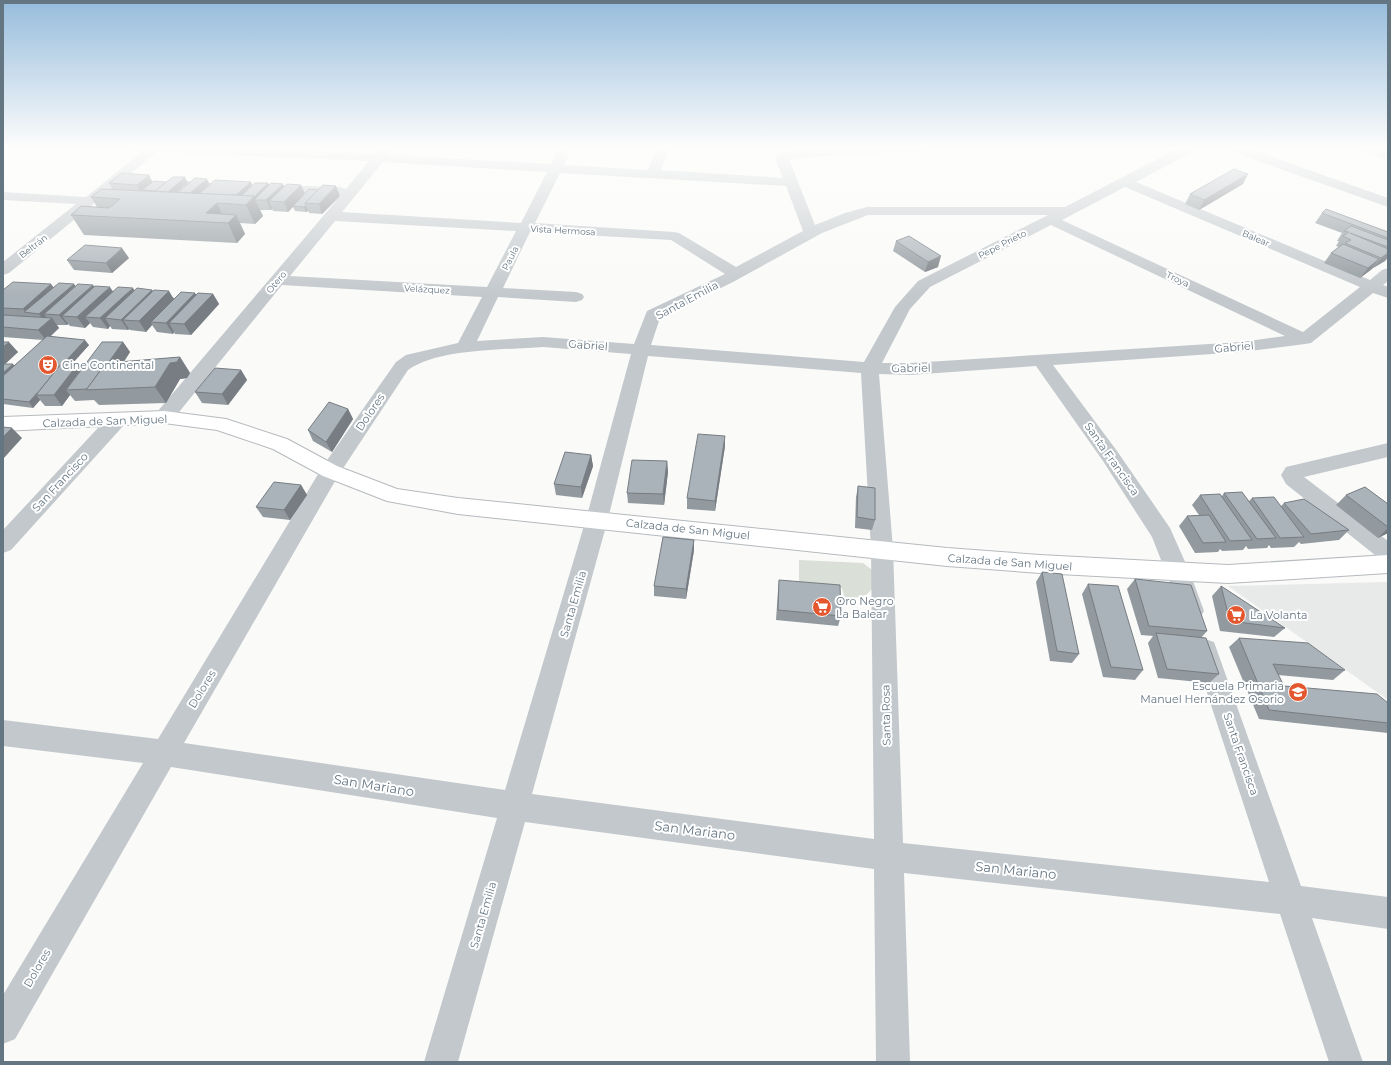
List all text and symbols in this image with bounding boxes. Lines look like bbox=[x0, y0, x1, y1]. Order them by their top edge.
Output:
street label: Vista Hermosa bbox=[530, 223, 596, 237]
street label: Pepe Prieto bbox=[976, 227, 1028, 261]
street label: Balear bbox=[1241, 227, 1272, 249]
street label: Beltrán bbox=[17, 232, 49, 260]
street label: Paula bbox=[499, 244, 521, 272]
street label: Otero bbox=[264, 268, 289, 295]
street label: Troya bbox=[1165, 269, 1191, 289]
street label: Santa Emilia bbox=[653, 278, 721, 322]
street label: Velázquez bbox=[404, 282, 450, 296]
street label: Gabriel bbox=[568, 337, 608, 353]
street label: Gabriel bbox=[1214, 338, 1254, 356]
theatre icon: Cine Continental bbox=[37, 354, 59, 376]
place label: Cine Continental bbox=[62, 358, 154, 372]
street label: Gabriel bbox=[891, 361, 931, 375]
street label: Dolores bbox=[352, 390, 388, 433]
street label: Calzada de San Miguel bbox=[42, 412, 168, 430]
street label: Santa Francisca bbox=[1082, 420, 1142, 498]
street label: San Francisco bbox=[29, 449, 91, 514]
street label: Calzada de San Miguel bbox=[625, 516, 751, 542]
street label: Calzada de San Miguel bbox=[947, 551, 1073, 573]
street label: Santa Emilia bbox=[557, 569, 589, 639]
place label: Oro Negro La Balear bbox=[836, 594, 894, 621]
supermarket icon: Oro Negro La Balear bbox=[811, 596, 833, 618]
supermarket icon: La Volanta bbox=[1225, 604, 1247, 626]
place label: La Volanta bbox=[1250, 608, 1307, 622]
street label: Dolores bbox=[185, 667, 219, 711]
place label: Escuela Primaria Manuel Hernández Osorio bbox=[1140, 679, 1284, 706]
school or university icon: Escuela Primaria Manuel Hernández Osorio bbox=[1287, 681, 1309, 703]
street label: Santa Rosa bbox=[878, 684, 894, 746]
street label: Santa Francisca bbox=[1220, 711, 1262, 797]
street label: San Mariano bbox=[333, 771, 415, 799]
street label: San Mariano bbox=[654, 817, 736, 843]
street label: San Mariano bbox=[975, 858, 1057, 882]
street label: Santa Emilia bbox=[467, 880, 499, 950]
street label: Dolores bbox=[20, 946, 54, 990]

